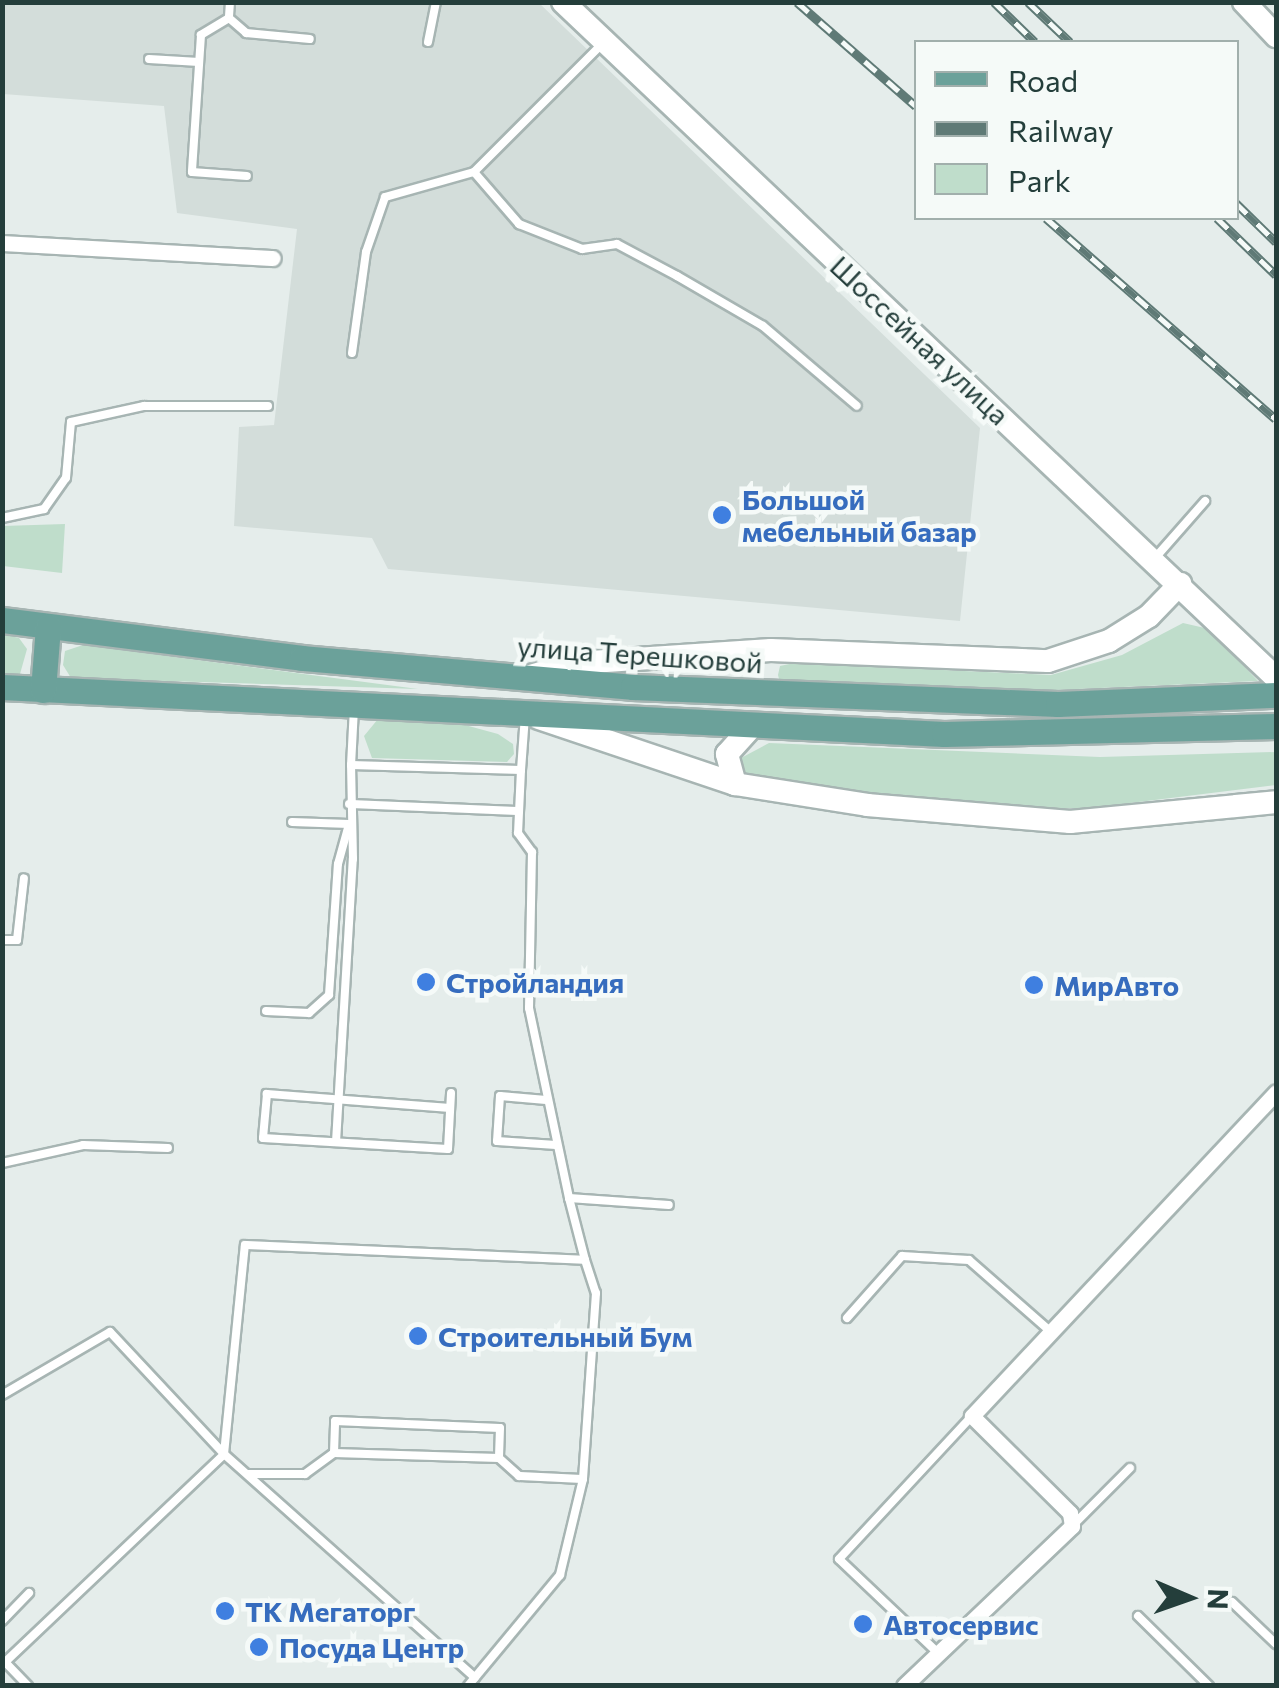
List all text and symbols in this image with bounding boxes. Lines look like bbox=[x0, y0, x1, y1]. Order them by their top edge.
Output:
legend bbox=[914, 40, 1239, 220]
text: Road bbox=[1008, 61, 1078, 98]
text: Railway bbox=[1008, 111, 1114, 148]
text: Park bbox=[1008, 161, 1071, 198]
street label: Шоссейная улица bbox=[824, 249, 1016, 431]
place label: Большой мебельный базар bbox=[742, 482, 977, 548]
marker: Большой мебельный базар bbox=[711, 504, 733, 526]
street label: улица Терешковой bbox=[516, 629, 764, 679]
place label: Стройландия bbox=[446, 965, 624, 999]
place label: МирАвто bbox=[1054, 968, 1179, 1002]
marker: Стройландия bbox=[415, 971, 437, 993]
marker: МирАвто bbox=[1023, 974, 1045, 996]
place label: Строительный Бум bbox=[438, 1319, 693, 1353]
marker: Строительный Бум bbox=[407, 1325, 429, 1347]
north arrow bbox=[1139, 1548, 1239, 1648]
text: N bbox=[1202, 1588, 1236, 1610]
place label: ТК Мегаторг bbox=[245, 1594, 415, 1628]
marker: ТК Мегаторг bbox=[214, 1600, 236, 1622]
place label: Автосервис bbox=[883, 1607, 1039, 1641]
marker: Автосервис bbox=[852, 1613, 874, 1635]
place label: Посуда Центр bbox=[279, 1630, 464, 1664]
marker: Посуда Центр bbox=[248, 1636, 270, 1658]

